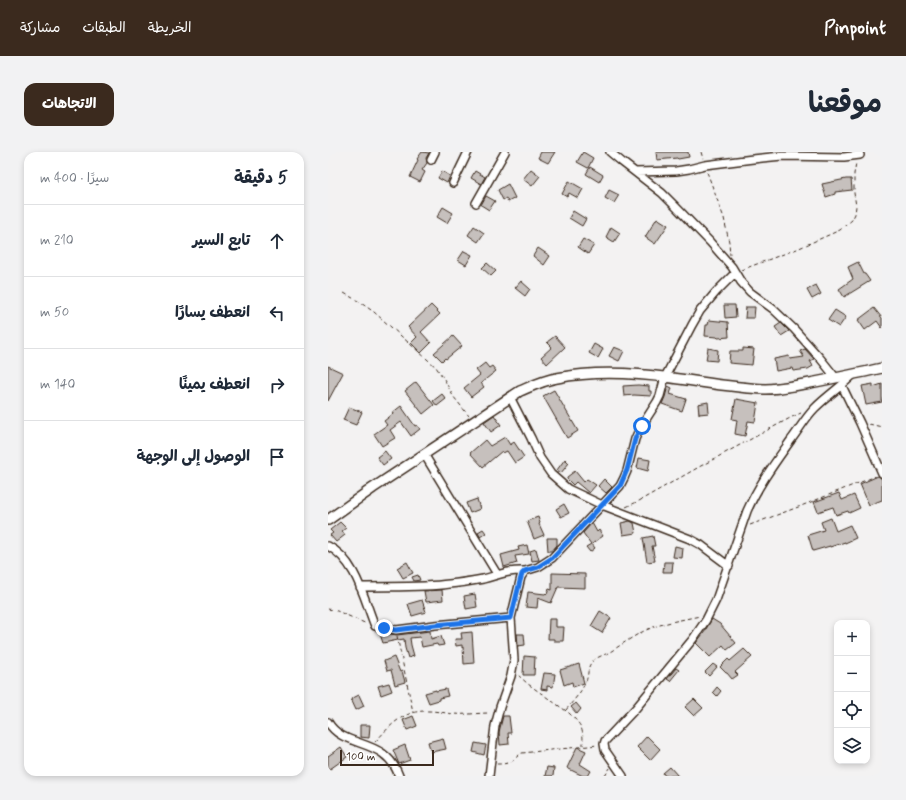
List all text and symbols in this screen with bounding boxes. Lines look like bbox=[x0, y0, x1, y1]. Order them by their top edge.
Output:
text: Pinpoint bbox=[824, 16, 886, 41]
text: مشاركة bbox=[20, 19, 60, 37]
text: الطبقات bbox=[82, 19, 126, 37]
text: الخريطة bbox=[148, 19, 191, 37]
button: الاتجاهات bbox=[24, 83, 114, 126]
text: موقعنا bbox=[808, 86, 882, 123]
text: 5 دقيقة bbox=[234, 167, 288, 189]
text: سيرًا · 400 m bbox=[40, 170, 109, 187]
icon: ahead bbox=[266, 230, 288, 252]
text: تابع السير bbox=[192, 231, 250, 251]
text: 210 m bbox=[40, 232, 74, 249]
icon: left bbox=[266, 302, 288, 324]
text: انعطف يسارًا bbox=[175, 303, 250, 323]
text: 50 m bbox=[40, 304, 69, 321]
icon: right bbox=[266, 374, 288, 396]
text: انعطف يمينًا bbox=[179, 375, 250, 395]
text: 140 m bbox=[40, 376, 75, 393]
route start bbox=[633, 417, 651, 435]
icon: arrive bbox=[266, 446, 288, 468]
text: الوصول إلى الوجهة bbox=[136, 447, 250, 467]
route end bbox=[375, 619, 393, 637]
map controls bbox=[834, 620, 870, 764]
button: + bbox=[834, 620, 870, 656]
button: − bbox=[834, 656, 870, 692]
button: locate bbox=[834, 692, 870, 728]
button: layers bbox=[834, 728, 870, 764]
scale bar bbox=[340, 748, 434, 767]
text: 100 m bbox=[346, 750, 376, 764]

